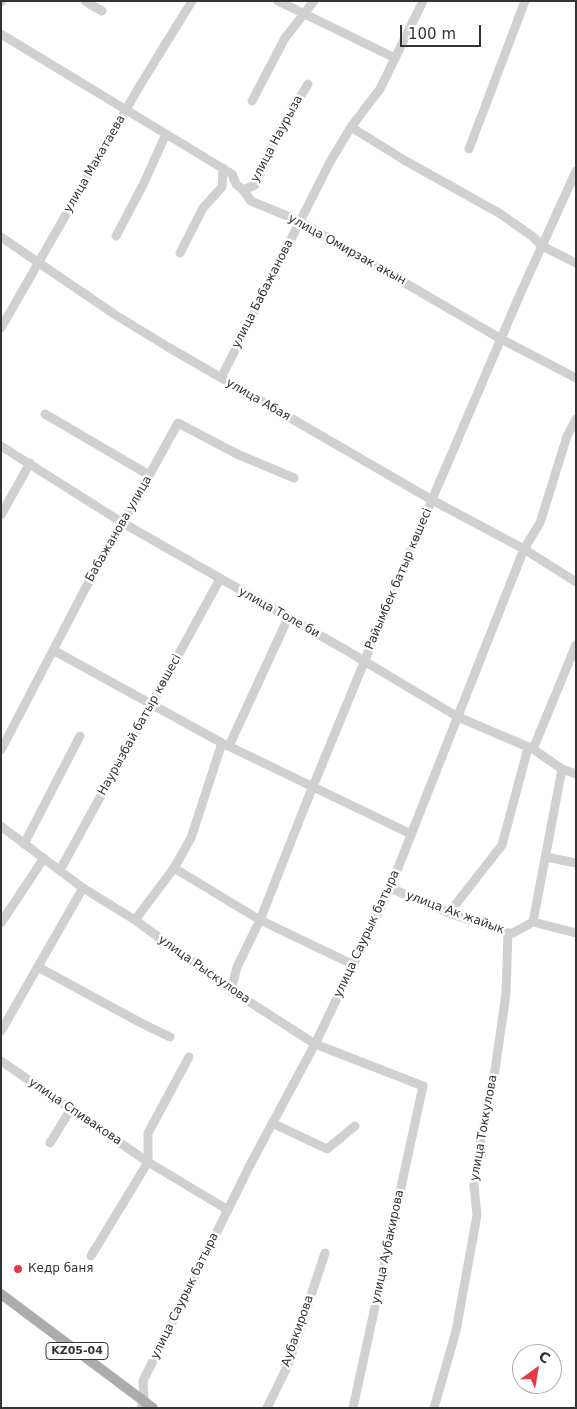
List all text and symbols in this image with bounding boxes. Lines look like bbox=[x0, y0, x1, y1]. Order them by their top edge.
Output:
scale bar bbox=[402, 15, 483, 47]
text: 100 m bbox=[408, 25, 456, 43]
street label: улица Наурыза bbox=[248, 93, 306, 185]
street label: улица Макатаева bbox=[61, 113, 129, 215]
street label: улица Омирзак акын bbox=[286, 212, 408, 288]
street label: улица Бабажанова bbox=[229, 237, 297, 351]
street label: улица Абая bbox=[223, 376, 293, 424]
street label: Бабажанова улица bbox=[83, 473, 155, 585]
street label: Райымбек батыр көшесі bbox=[363, 506, 435, 652]
street label: улица Толе би bbox=[236, 585, 322, 641]
street label: Наурызбай батыр көшесі bbox=[95, 652, 185, 798]
street label: улица Саурык батыра bbox=[331, 868, 403, 1000]
street label: улица Ак жайык bbox=[404, 888, 506, 938]
street label: улица Рыскулова bbox=[155, 933, 253, 1007]
street label: улица Токкулова bbox=[468, 1074, 500, 1182]
street label: улица Спивакова bbox=[26, 1075, 124, 1149]
street label: улица Аубакирова bbox=[369, 1189, 407, 1305]
street label: улица Саурык батыра bbox=[148, 1230, 222, 1362]
place label: Кедр баня bbox=[28, 1262, 93, 1276]
marker: Кедр баня bbox=[12, 1263, 24, 1275]
street label: Аубакирова bbox=[279, 1293, 317, 1369]
road number: KZ05-04 bbox=[46, 1342, 108, 1360]
north arrow bbox=[512, 1344, 562, 1394]
text: С bbox=[536, 1348, 553, 1367]

